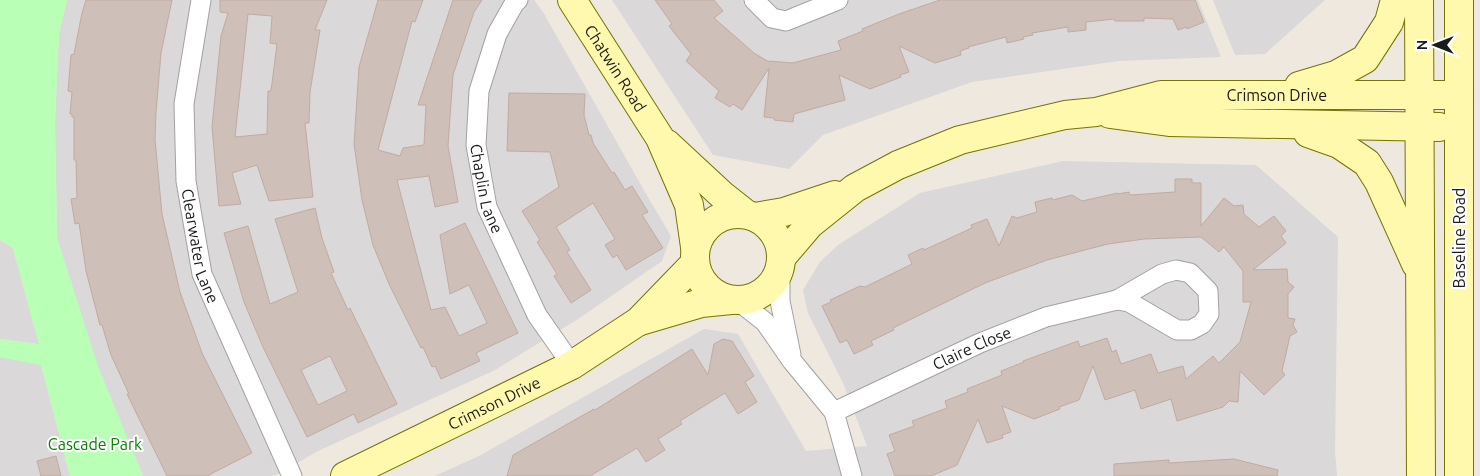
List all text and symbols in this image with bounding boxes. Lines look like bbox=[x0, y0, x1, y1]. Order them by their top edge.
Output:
north arrow bbox=[1410, 20, 1460, 70]
street label: Chatwin Road bbox=[581, 21, 650, 115]
text: N bbox=[1414, 40, 1430, 50]
street label: Crimson Drive bbox=[1227, 86, 1327, 104]
street label: Chaplin Lane bbox=[467, 142, 507, 236]
street label: Clearwater Lane bbox=[178, 187, 223, 306]
street label: Baseline Road bbox=[1450, 188, 1468, 288]
street label: Claire Close bbox=[930, 323, 1014, 373]
street label: Crimson Drive bbox=[445, 373, 543, 433]
park label: Cascade Park bbox=[48, 435, 142, 453]

